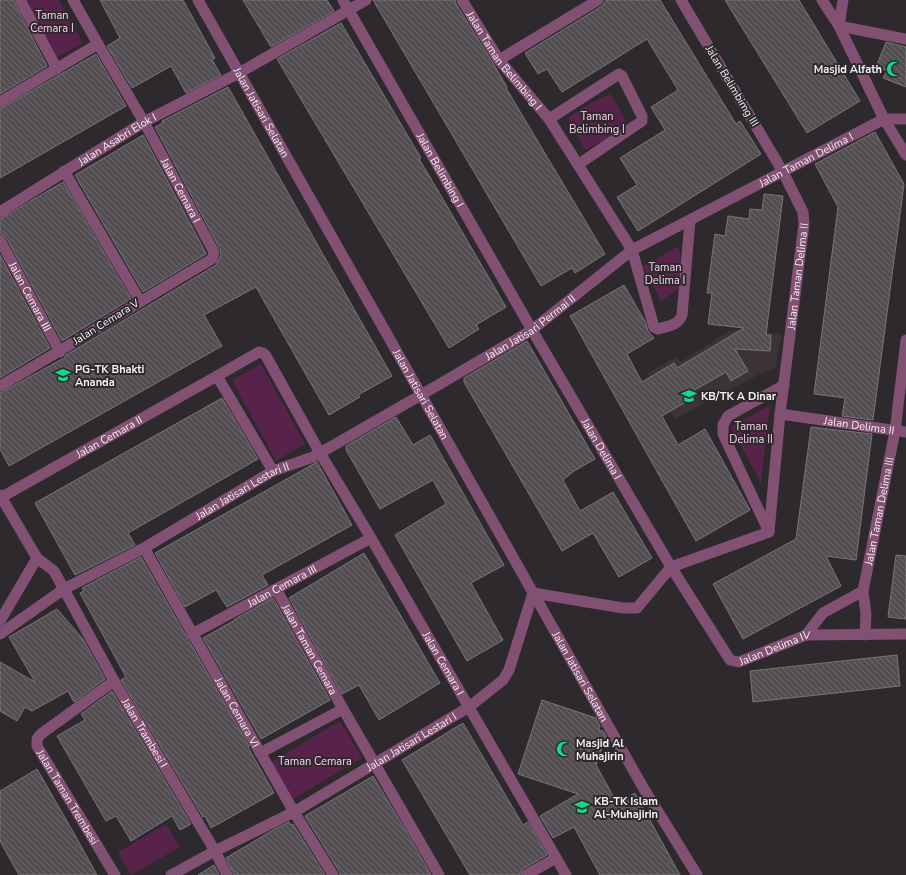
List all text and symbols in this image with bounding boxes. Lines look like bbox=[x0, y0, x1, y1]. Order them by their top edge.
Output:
street label: Jalan Taman Belimbing I bbox=[463, 7, 546, 113]
park label: Taman Cemara I bbox=[30, 8, 74, 36]
street label: Jalan Belimbimg III bbox=[701, 42, 762, 129]
mosque icon: Masjid Alfath bbox=[885, 60, 903, 78]
place label: Masjid Alfath bbox=[814, 62, 882, 77]
street label: Jalan Jatisari Selatan bbox=[229, 64, 293, 160]
street label: Jalan Asabri Elok I bbox=[74, 109, 159, 169]
park label: Taman Belimbing I bbox=[569, 109, 625, 137]
street label: Jalan Belimbing I bbox=[413, 129, 468, 210]
street label: Jalan Taman Delima I bbox=[755, 129, 856, 191]
street label: Jalan Cemara I bbox=[157, 155, 204, 225]
street label: Jalan Taman Delima II bbox=[783, 222, 812, 331]
street label: Jalan Cemara III bbox=[5, 258, 55, 334]
park label: Taman Delima I bbox=[645, 260, 685, 288]
street label: Jalan Jatisari Permai II bbox=[481, 291, 578, 364]
street label: Jalan Cemara V bbox=[69, 295, 142, 349]
street label: Jalan Jatisari Selatan bbox=[389, 346, 452, 442]
place label: PG-TK Bhakti Ananda bbox=[75, 362, 145, 390]
school or university icon: PG-TK Bhakti Ananda bbox=[54, 366, 72, 384]
school or university icon: KB/TK A Dinar bbox=[680, 387, 698, 405]
place label: KB/TK A Dinar bbox=[701, 389, 777, 404]
street label: Jalan Cemara II bbox=[72, 412, 145, 462]
street label: Jalan Delima II bbox=[822, 413, 896, 438]
street label: Jalan Delima I bbox=[577, 415, 625, 482]
park label: Taman Delima II bbox=[729, 419, 773, 447]
street label: Jalan Taman Delima III bbox=[861, 456, 897, 567]
street label: Jalan Jatisari Lestari II bbox=[192, 458, 291, 524]
street label: Jalan Cemara III bbox=[244, 561, 319, 611]
street label: Jalan Taman Cemara bbox=[278, 600, 341, 697]
street label: Jalan Delima IV bbox=[736, 627, 811, 669]
street label: Jalan Cemara I bbox=[419, 628, 468, 698]
street label: Jalan Jatisari Selatan bbox=[548, 628, 612, 724]
street label: Jalan Cemara VI bbox=[211, 674, 263, 750]
street label: Jalan Trambesi I bbox=[118, 694, 171, 770]
street label: Jalan Jatisari Lestari I bbox=[362, 709, 459, 775]
place label: Masjid Al Muhajirin bbox=[576, 736, 624, 764]
mosque icon: Masjid Al Muhajirin bbox=[555, 740, 573, 758]
street label: Jalan Taman Trembesi bbox=[33, 746, 102, 847]
park label: Taman Cemara bbox=[278, 754, 352, 769]
place label: KB-TK Islam Al-Muhajirin bbox=[594, 794, 658, 822]
school or university icon: KB-TK Islam Al-Muhajirin bbox=[573, 798, 591, 816]

